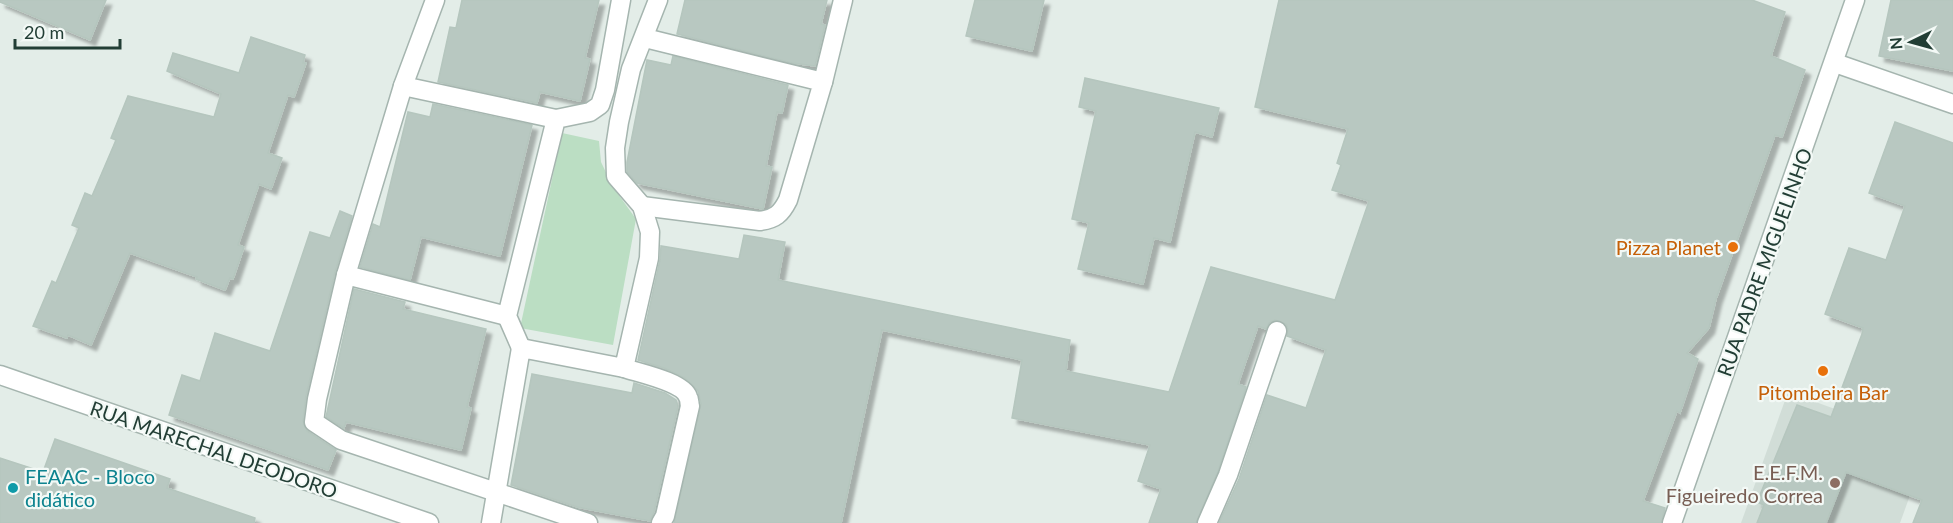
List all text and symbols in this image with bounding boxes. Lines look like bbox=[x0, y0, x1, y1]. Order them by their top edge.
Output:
scale bar bbox=[15, 12, 120, 50]
north arrow bbox=[1881, 12, 1941, 72]
text: 20 m bbox=[24, 21, 64, 43]
text: N bbox=[1886, 36, 1906, 50]
street label: RUA PADRE MIGUELINHO bbox=[1711, 145, 1817, 379]
place label: Pizza Planet bbox=[1616, 235, 1721, 259]
marker: Pizza Planet bbox=[1726, 240, 1740, 254]
marker: Pitombeira Bar bbox=[1816, 364, 1830, 378]
place label: Pitombeira Bar bbox=[1758, 380, 1889, 404]
street label: RUA MARECHAL DEODORO bbox=[87, 395, 341, 503]
place label: E.E.F.M. Figueiredo Correa bbox=[1666, 460, 1823, 507]
place label: FEAAC - Bloco didático bbox=[25, 464, 155, 511]
marker: E.E.F.M. Figueiredo Correa bbox=[1828, 476, 1842, 490]
marker: FEAAC - Bloco didático bbox=[6, 481, 20, 495]

